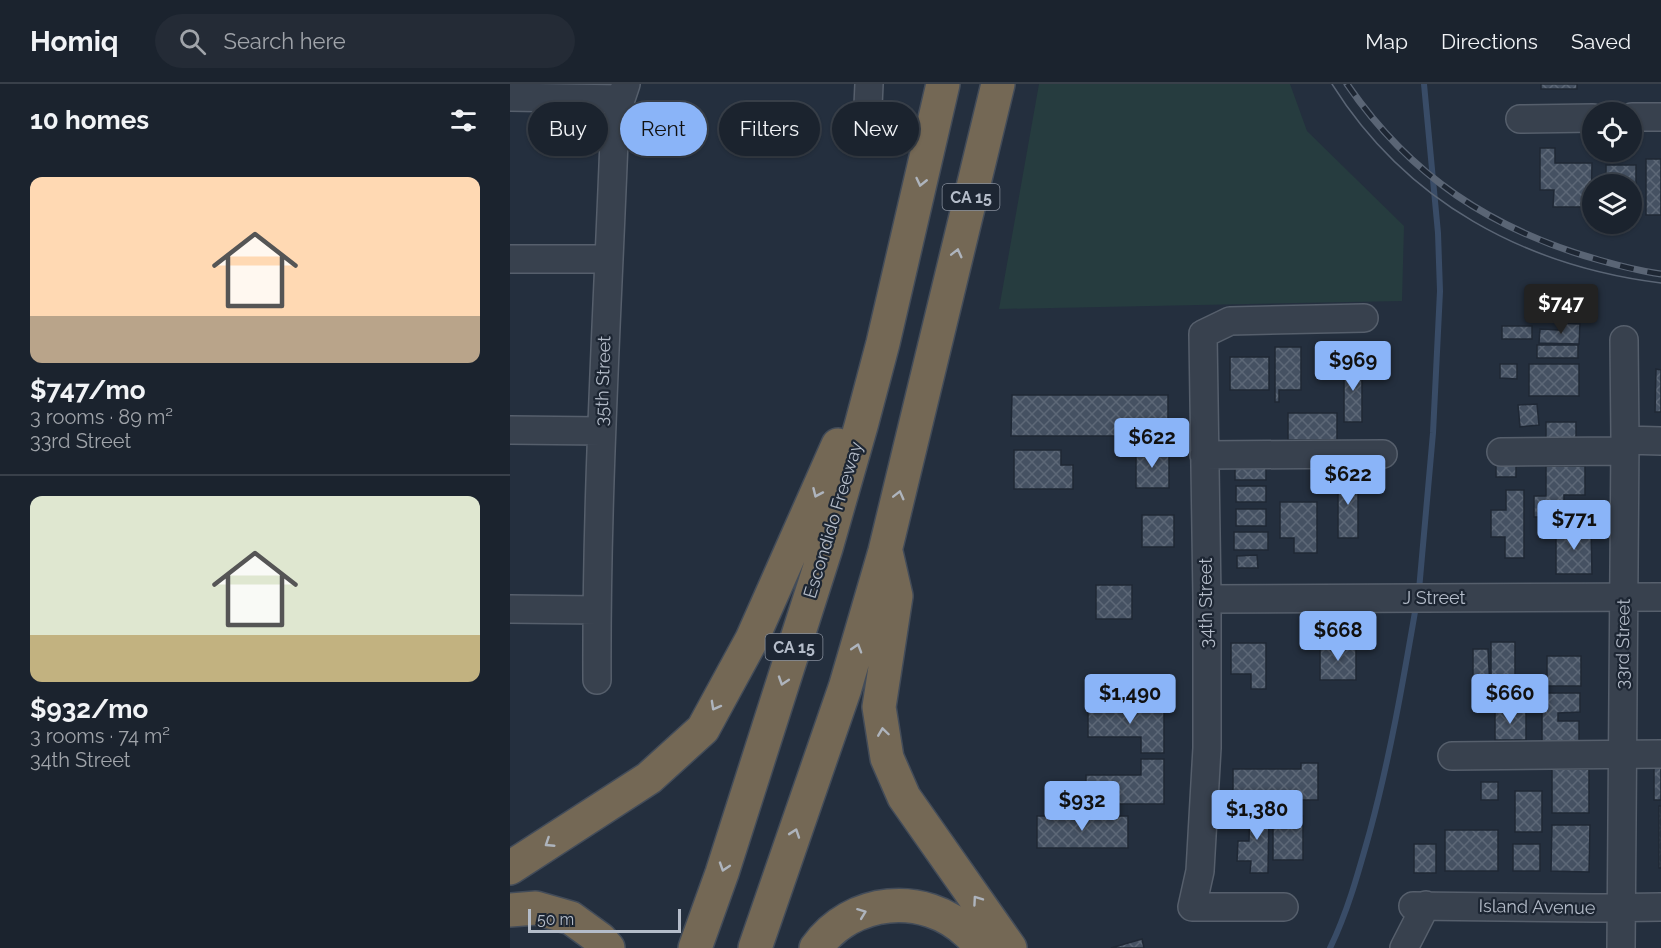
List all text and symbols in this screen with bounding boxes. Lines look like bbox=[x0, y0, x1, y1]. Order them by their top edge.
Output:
search box bbox=[155, 14, 575, 68]
text: Homiq bbox=[30, 25, 119, 58]
icon: search bbox=[176, 25, 209, 58]
text: Search here bbox=[224, 28, 346, 54]
text: Map bbox=[1365, 29, 1408, 54]
text: Directions bbox=[1441, 29, 1538, 54]
text: Saved bbox=[1571, 29, 1631, 54]
chip: Buy bbox=[528, 102, 608, 156]
chip: Rent bbox=[620, 102, 707, 156]
chip: Filters bbox=[719, 102, 820, 156]
chip: New bbox=[832, 102, 919, 156]
map controls bbox=[1582, 102, 1642, 234]
button: locate bbox=[1582, 102, 1642, 162]
icon: filters bbox=[447, 104, 480, 137]
text: 10 homes bbox=[30, 105, 149, 135]
button: layers bbox=[1582, 174, 1642, 234]
one-way arrow bbox=[915, 177, 928, 187]
road number: CA 15 bbox=[942, 184, 1000, 210]
icon: home bbox=[201, 216, 309, 324]
one-way arrow bbox=[950, 248, 963, 258]
pin: $747 bbox=[1525, 284, 1597, 335]
text: $747 bbox=[1538, 291, 1584, 315]
street label: 35th Street bbox=[590, 335, 615, 427]
pin: $969 bbox=[1317, 341, 1389, 392]
text: $969 bbox=[1329, 348, 1377, 372]
text: $747/mo bbox=[30, 375, 145, 405]
text: 3 rooms · 89 m² bbox=[30, 405, 173, 429]
pin: $622 bbox=[1116, 418, 1188, 469]
text: $622 bbox=[1128, 425, 1176, 449]
text: 33rd Street bbox=[30, 429, 131, 453]
street label: Escondido Freeway bbox=[799, 439, 866, 601]
pin: $622 bbox=[1312, 455, 1384, 506]
text: $622 bbox=[1324, 462, 1372, 486]
one-way arrow bbox=[812, 486, 824, 497]
one-way arrow bbox=[892, 490, 905, 500]
pin: $771 bbox=[1538, 500, 1610, 551]
text: $771 bbox=[1551, 507, 1597, 531]
icon: home bbox=[201, 535, 309, 643]
street label: 34th Street bbox=[1195, 558, 1216, 648]
street label: J Street bbox=[1402, 587, 1466, 608]
street label: 33rd Street bbox=[1611, 598, 1634, 690]
pin: $668 bbox=[1302, 611, 1374, 662]
text: $668 bbox=[1313, 618, 1363, 642]
road number: CA 15 bbox=[766, 634, 822, 660]
one-way arrow bbox=[850, 643, 862, 654]
pin: $1,490 bbox=[1081, 674, 1179, 725]
pin: $660 bbox=[1474, 674, 1546, 725]
one-way arrow bbox=[778, 675, 791, 686]
text: $1,490 bbox=[1099, 681, 1161, 705]
text: $660 bbox=[1485, 681, 1535, 705]
text: $932/mo bbox=[30, 694, 148, 724]
one-way arrow bbox=[711, 700, 722, 711]
text: 3 rooms · 74 m² bbox=[30, 724, 170, 748]
one-way arrow bbox=[877, 727, 889, 737]
text: 34th Street bbox=[30, 748, 131, 772]
pin: $932 bbox=[1046, 781, 1118, 832]
text: $932 bbox=[1059, 788, 1105, 812]
pin: $1,380 bbox=[1208, 790, 1306, 841]
text: $1,380 bbox=[1226, 797, 1288, 821]
one-way arrow bbox=[787, 828, 800, 839]
one-way arrow bbox=[545, 836, 556, 847]
one-way arrow bbox=[719, 861, 732, 872]
one-way arrow bbox=[973, 895, 984, 906]
street label: Island Avenue bbox=[1478, 895, 1596, 918]
scale bar bbox=[528, 906, 681, 934]
one-way arrow bbox=[856, 907, 866, 920]
text: 50 m bbox=[537, 910, 574, 929]

